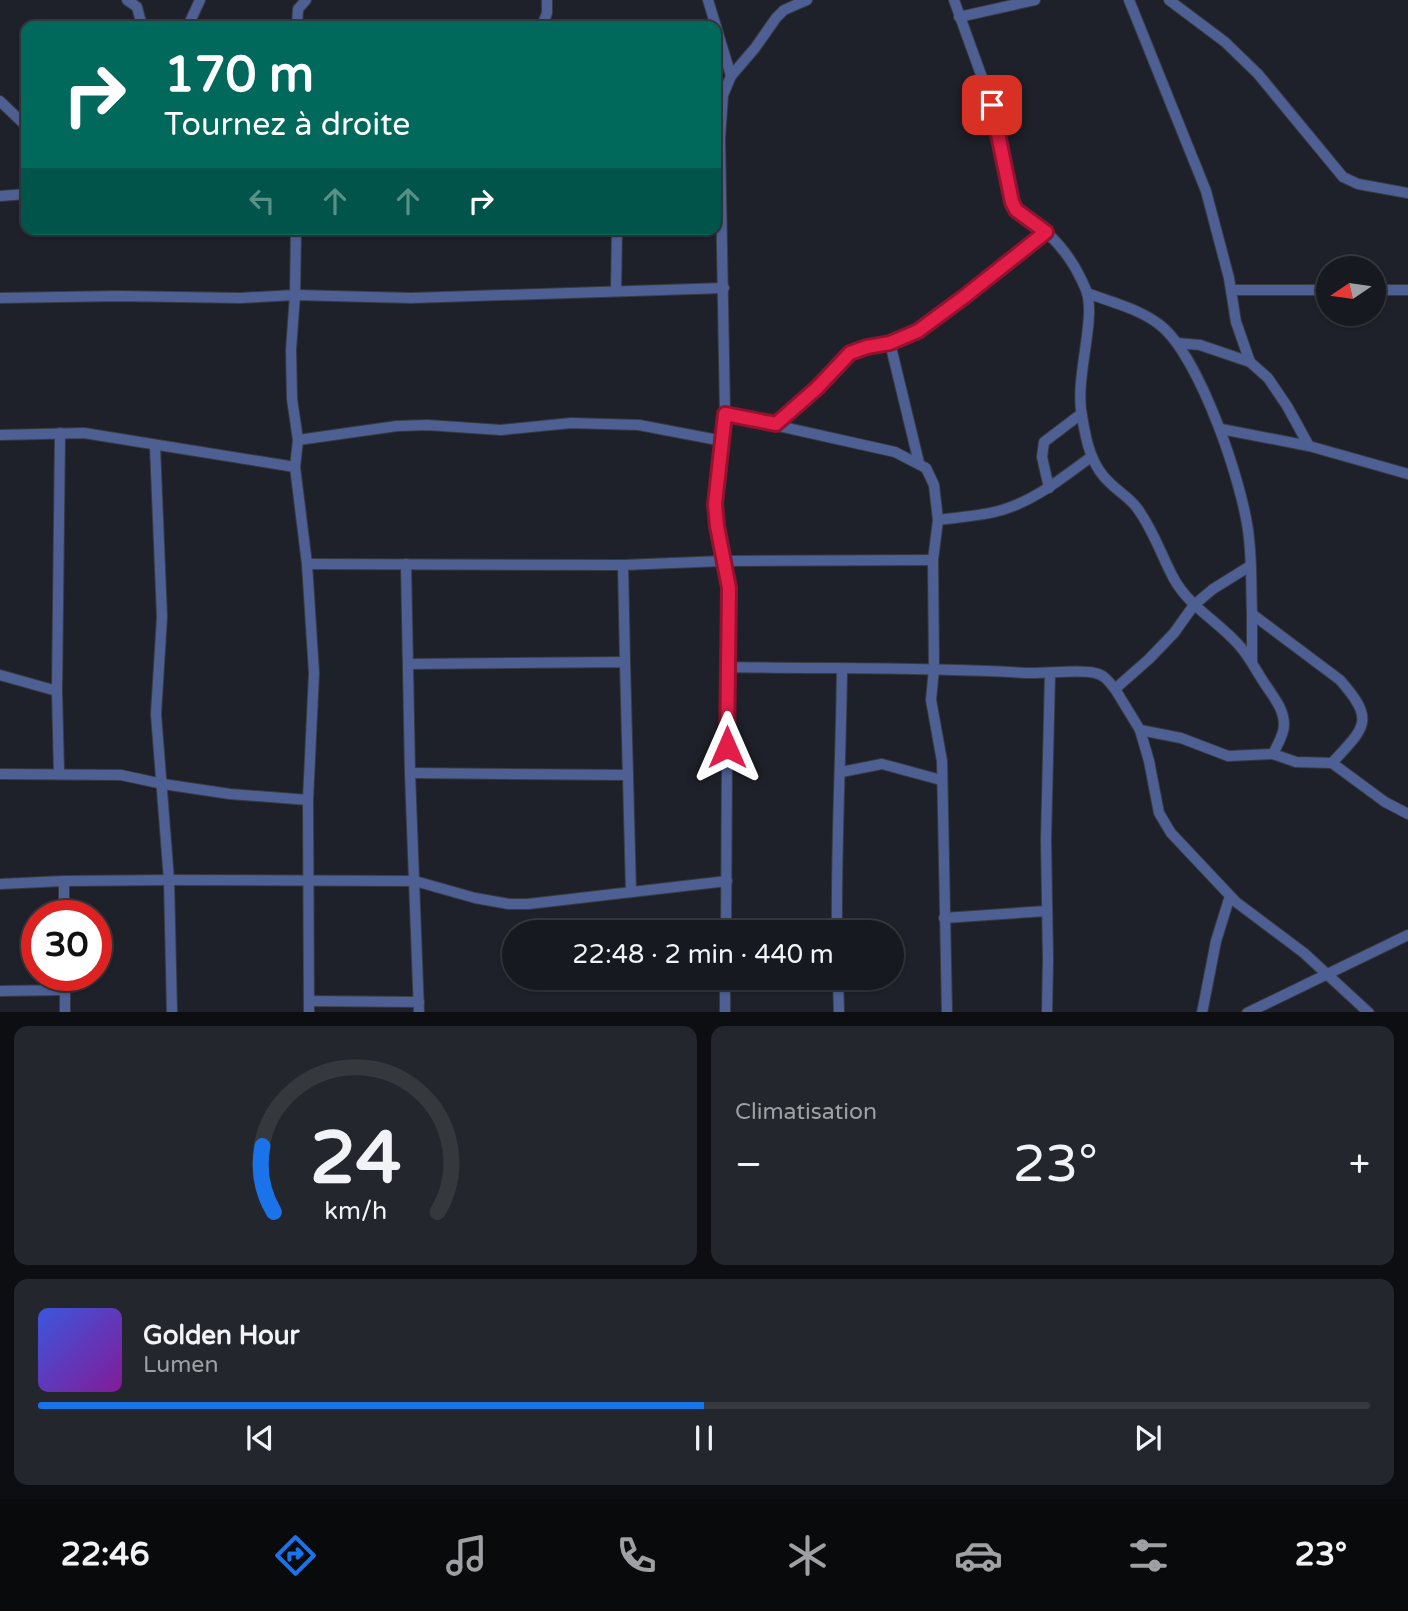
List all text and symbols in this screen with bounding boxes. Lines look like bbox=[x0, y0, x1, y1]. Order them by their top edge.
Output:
text: 170 m bbox=[164, 46, 314, 105]
icon: right bbox=[49, 49, 140, 140]
pin bbox=[962, 75, 1022, 135]
icon: arrive bbox=[973, 86, 1011, 124]
text: Tournez à droite bbox=[164, 106, 410, 144]
icon: left bbox=[243, 182, 281, 220]
icon: ahead bbox=[316, 182, 354, 220]
icon: ahead bbox=[389, 182, 427, 220]
icon: right bbox=[462, 182, 500, 220]
north arrow bbox=[1316, 256, 1386, 326]
map controls bbox=[1316, 256, 1386, 326]
position arrow bbox=[690, 710, 764, 784]
speed limit sign: 30 bbox=[21, 900, 112, 991]
text: 22:48 · 2 min · 440 m bbox=[572, 939, 834, 970]
text: Climatisation bbox=[735, 1098, 877, 1126]
text: 24 bbox=[310, 1115, 401, 1203]
text: 23° bbox=[1013, 1133, 1098, 1196]
text: − bbox=[735, 1142, 762, 1188]
text: + bbox=[1349, 1142, 1370, 1188]
text: km/h bbox=[324, 1195, 387, 1225]
text: Golden Hour bbox=[143, 1320, 300, 1351]
text: Lumen bbox=[143, 1351, 218, 1379]
icon: previous bbox=[241, 1419, 279, 1457]
icon: pause bbox=[685, 1419, 723, 1457]
icon: next bbox=[1129, 1419, 1167, 1457]
icon: directions bbox=[271, 1531, 320, 1580]
icon: music bbox=[442, 1531, 491, 1580]
icon: phone bbox=[612, 1531, 661, 1580]
icon: climate bbox=[783, 1531, 832, 1580]
icon: car bbox=[954, 1531, 1003, 1580]
icon: filters bbox=[1124, 1531, 1173, 1580]
text: 22:46 bbox=[61, 1536, 150, 1574]
text: 23° bbox=[1295, 1536, 1347, 1574]

